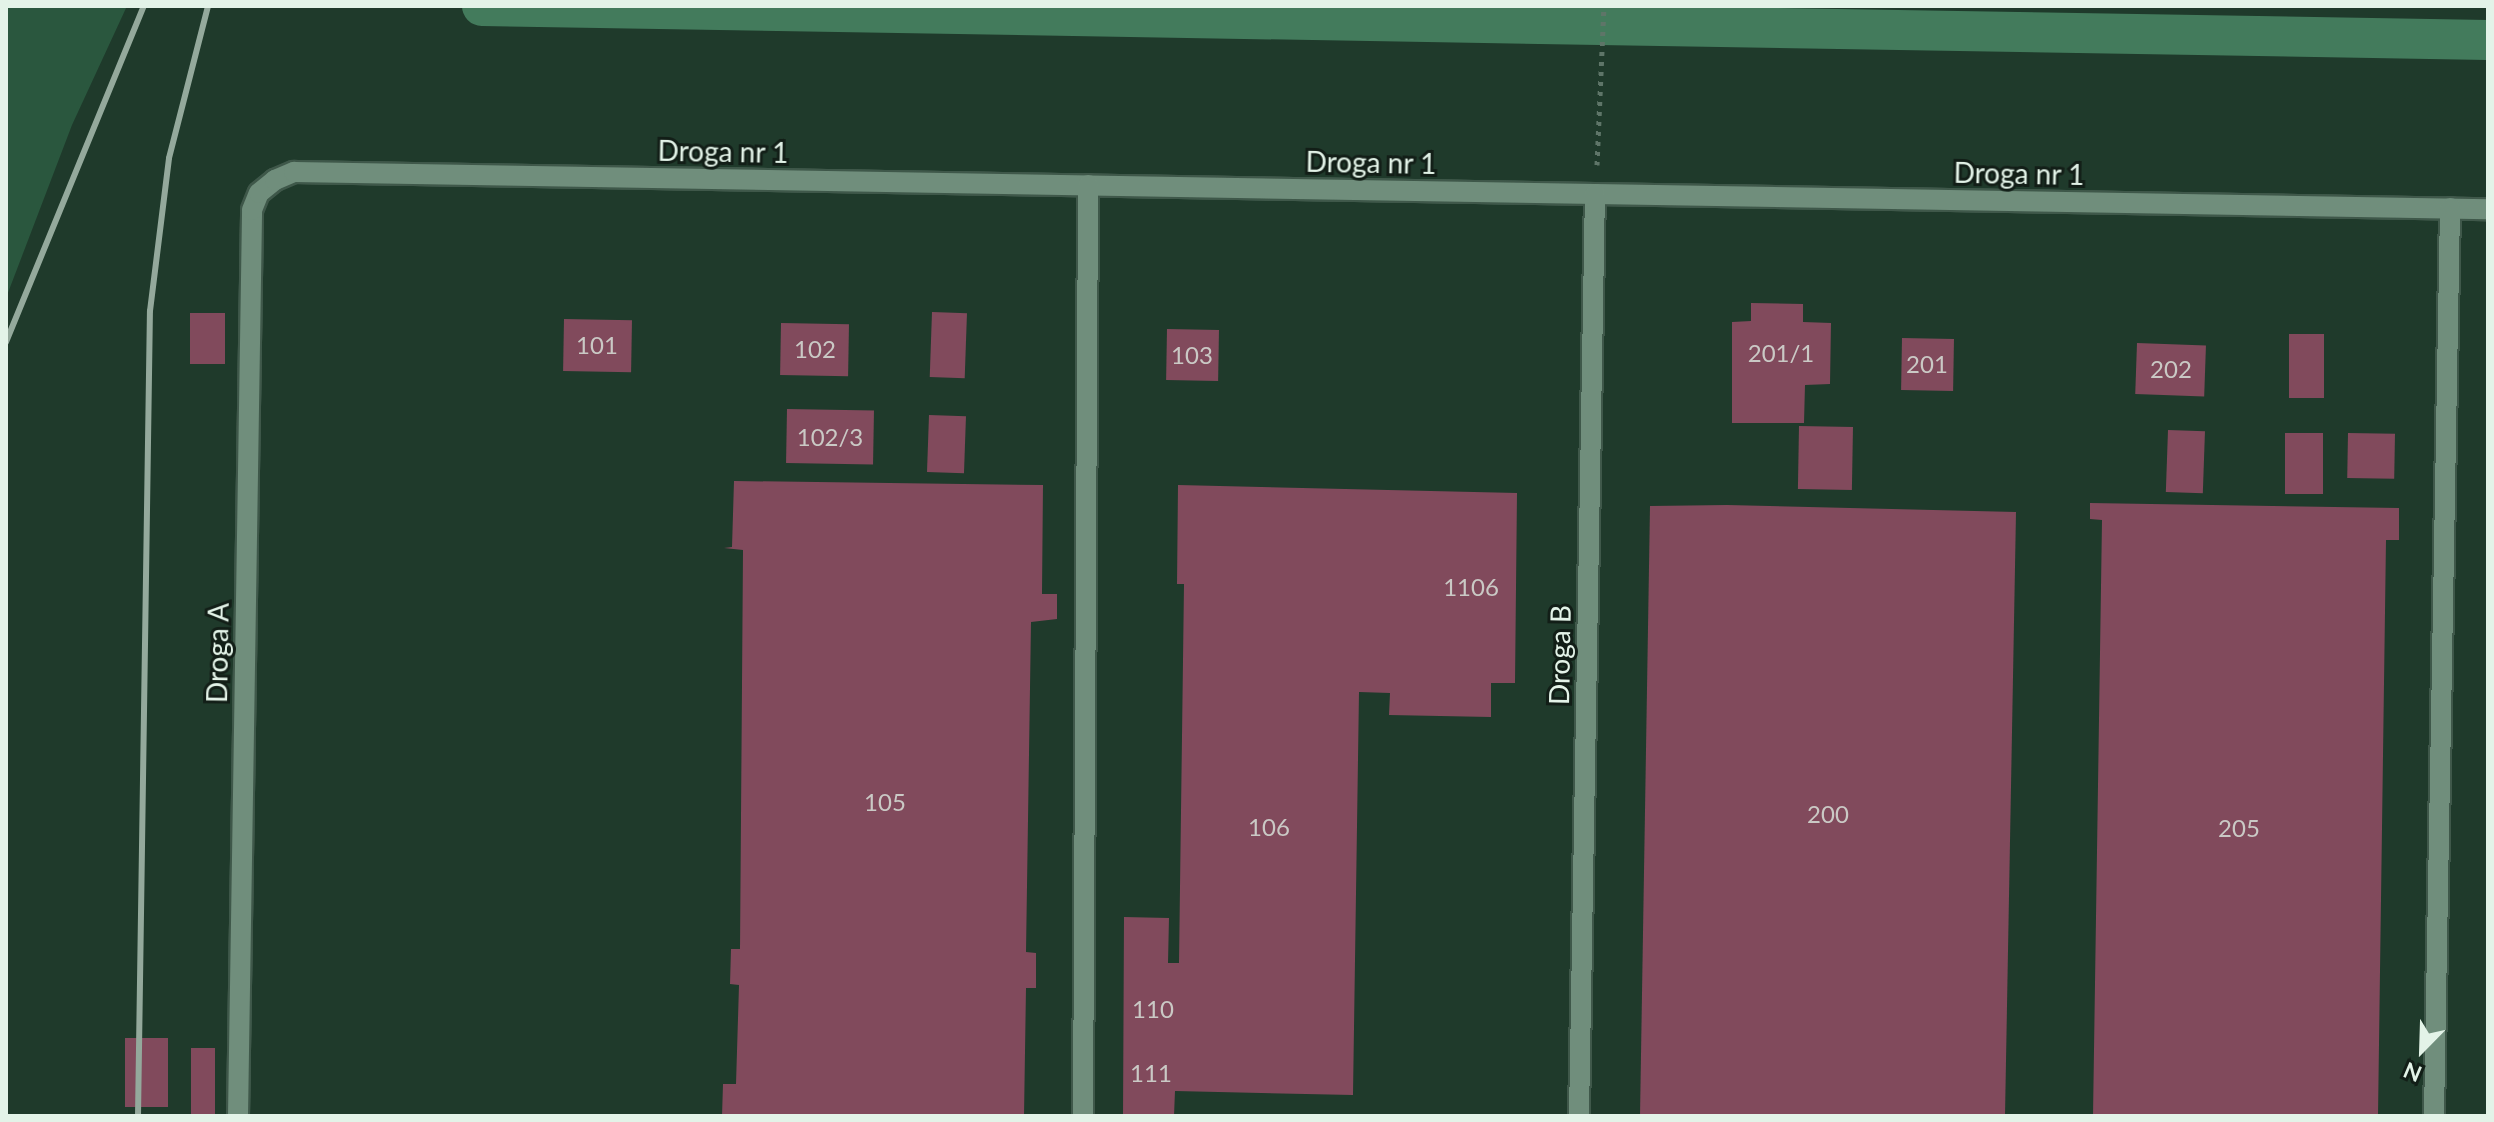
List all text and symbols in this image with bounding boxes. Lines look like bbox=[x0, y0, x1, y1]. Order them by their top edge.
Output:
street label: Droga nr 1 bbox=[657, 133, 789, 169]
street label: Droga nr 1 bbox=[1305, 144, 1437, 180]
street label: Droga nr 1 bbox=[1953, 155, 2085, 191]
house number: 101 bbox=[576, 331, 618, 359]
house number: 102 bbox=[794, 335, 836, 363]
house number: 201/1 bbox=[1748, 339, 1814, 367]
house number: 103 bbox=[1171, 341, 1213, 369]
house number: 201 bbox=[1906, 350, 1948, 378]
house number: 202 bbox=[2150, 355, 2192, 383]
house number: 102/3 bbox=[797, 423, 863, 451]
house number: 1106 bbox=[1443, 573, 1499, 601]
street label: Droga A bbox=[199, 602, 235, 704]
street label: Droga B bbox=[1541, 605, 1577, 705]
house number: 105 bbox=[864, 788, 906, 816]
house number: 200 bbox=[1807, 800, 1849, 828]
house number: 106 bbox=[1248, 813, 1290, 841]
house number: 205 bbox=[2218, 814, 2260, 842]
house number: 110 bbox=[1132, 995, 1174, 1023]
north arrow bbox=[2382, 1010, 2462, 1090]
text: N bbox=[2399, 1057, 2426, 1088]
house number: 111 bbox=[1130, 1059, 1172, 1087]

